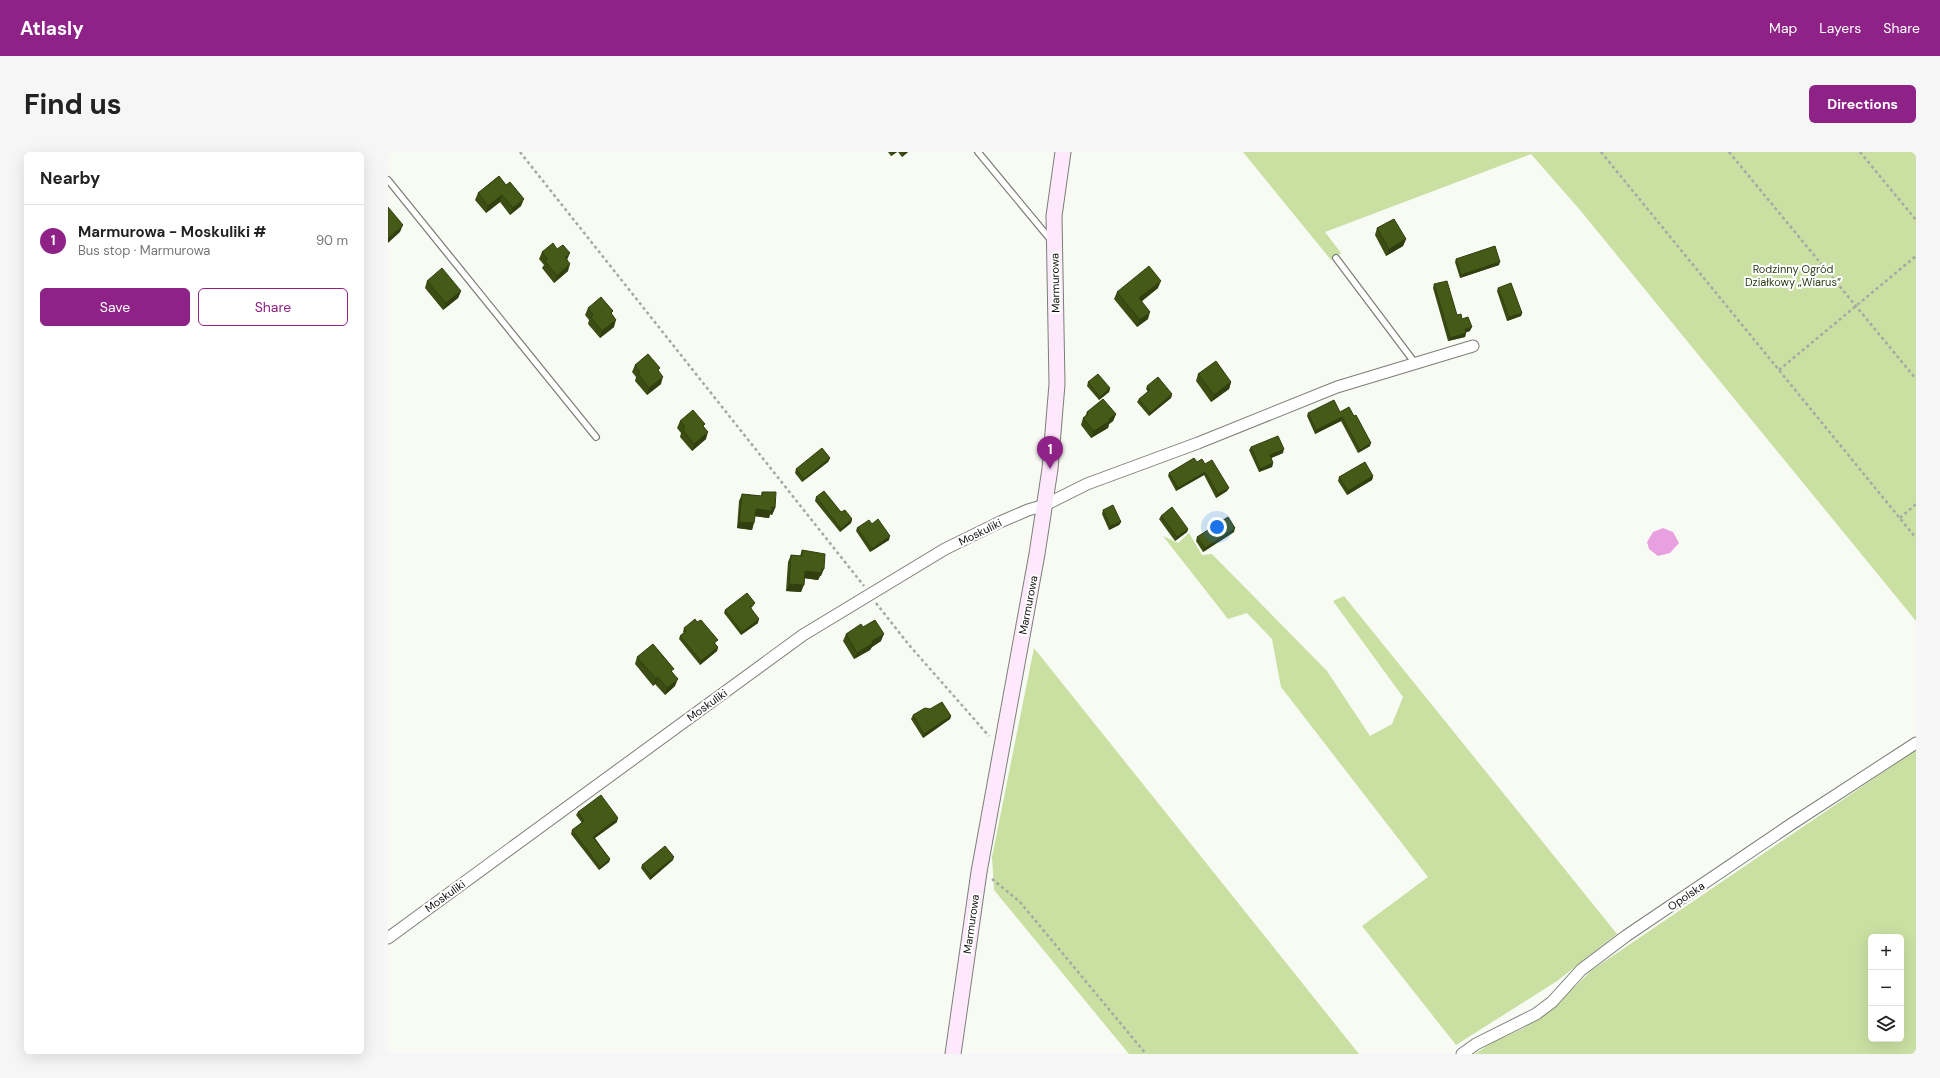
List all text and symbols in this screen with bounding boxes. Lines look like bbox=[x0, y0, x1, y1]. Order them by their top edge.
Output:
text: Atlasly bbox=[20, 16, 84, 41]
text: Map bbox=[1769, 19, 1797, 37]
text: Layers bbox=[1819, 19, 1861, 37]
text: Share bbox=[1883, 19, 1920, 37]
button: Directions bbox=[1809, 85, 1916, 123]
text: Find us bbox=[24, 86, 122, 123]
text: Nearby bbox=[40, 167, 100, 189]
text: Marmurowa - Moskuliki # bbox=[78, 222, 266, 242]
text: 1 bbox=[51, 232, 55, 249]
text: 90 m bbox=[316, 232, 348, 249]
text: Bus stop · Marmurowa bbox=[78, 242, 210, 259]
street label: Marmurowa bbox=[1047, 253, 1063, 313]
park label: Rodzinny Ogród Działkowy „Wiarus” bbox=[1745, 262, 1841, 289]
button: Save bbox=[40, 288, 190, 326]
button: Share bbox=[198, 288, 348, 326]
pin: 1 bbox=[1037, 436, 1063, 469]
street label: Moskuliki bbox=[956, 516, 1004, 548]
your location bbox=[1207, 517, 1227, 537]
street label: Marmurowa bbox=[1015, 574, 1041, 636]
street label: Moskuliki bbox=[684, 686, 730, 724]
street label: Moskuliki bbox=[422, 877, 468, 915]
street label: Opolska bbox=[1665, 879, 1707, 913]
street label: Marmurowa bbox=[960, 893, 982, 955]
map controls bbox=[1868, 934, 1904, 1042]
button: + bbox=[1868, 934, 1904, 970]
button: − bbox=[1868, 970, 1904, 1006]
button: layers bbox=[1868, 1006, 1904, 1042]

